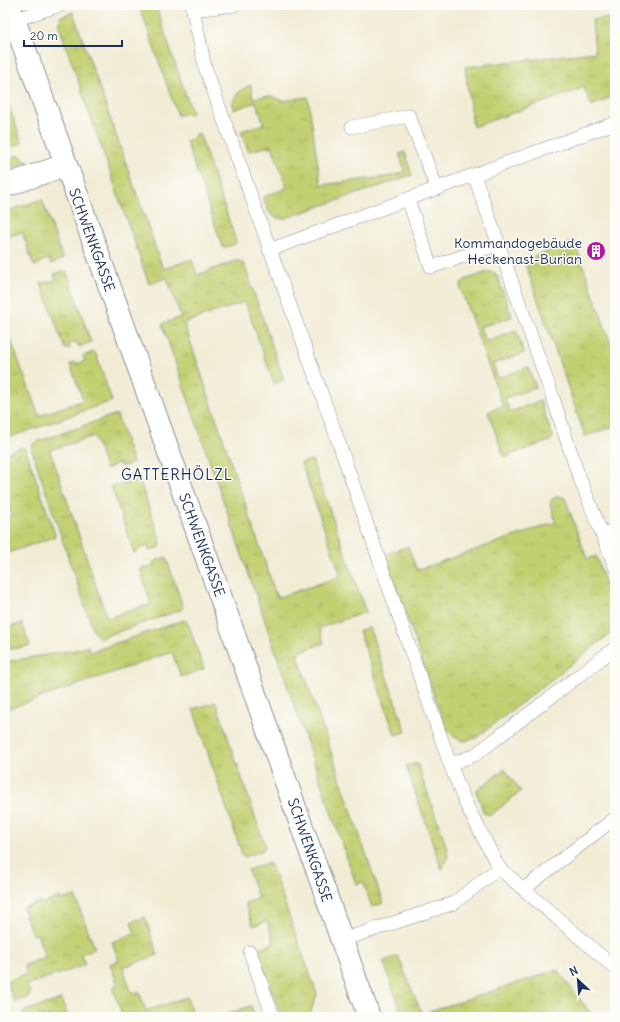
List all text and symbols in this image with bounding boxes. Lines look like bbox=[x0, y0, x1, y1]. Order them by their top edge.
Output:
scale bar bbox=[24, 22, 122, 48]
text: 20 m bbox=[30, 28, 58, 43]
street label: SCHWENKGASSE bbox=[65, 186, 119, 294]
place label: Kommandogebäude Heckenast-Burian bbox=[454, 234, 582, 268]
building icon: Kommandogebäude Heckenast-Burian bbox=[585, 240, 607, 262]
district label: GATTERHÖLZL bbox=[121, 465, 233, 484]
street label: SCHWENKGASSE bbox=[175, 491, 229, 599]
street label: SCHWENKGASSE bbox=[284, 796, 336, 904]
north arrow bbox=[558, 960, 598, 1000]
text: N bbox=[567, 963, 580, 979]

